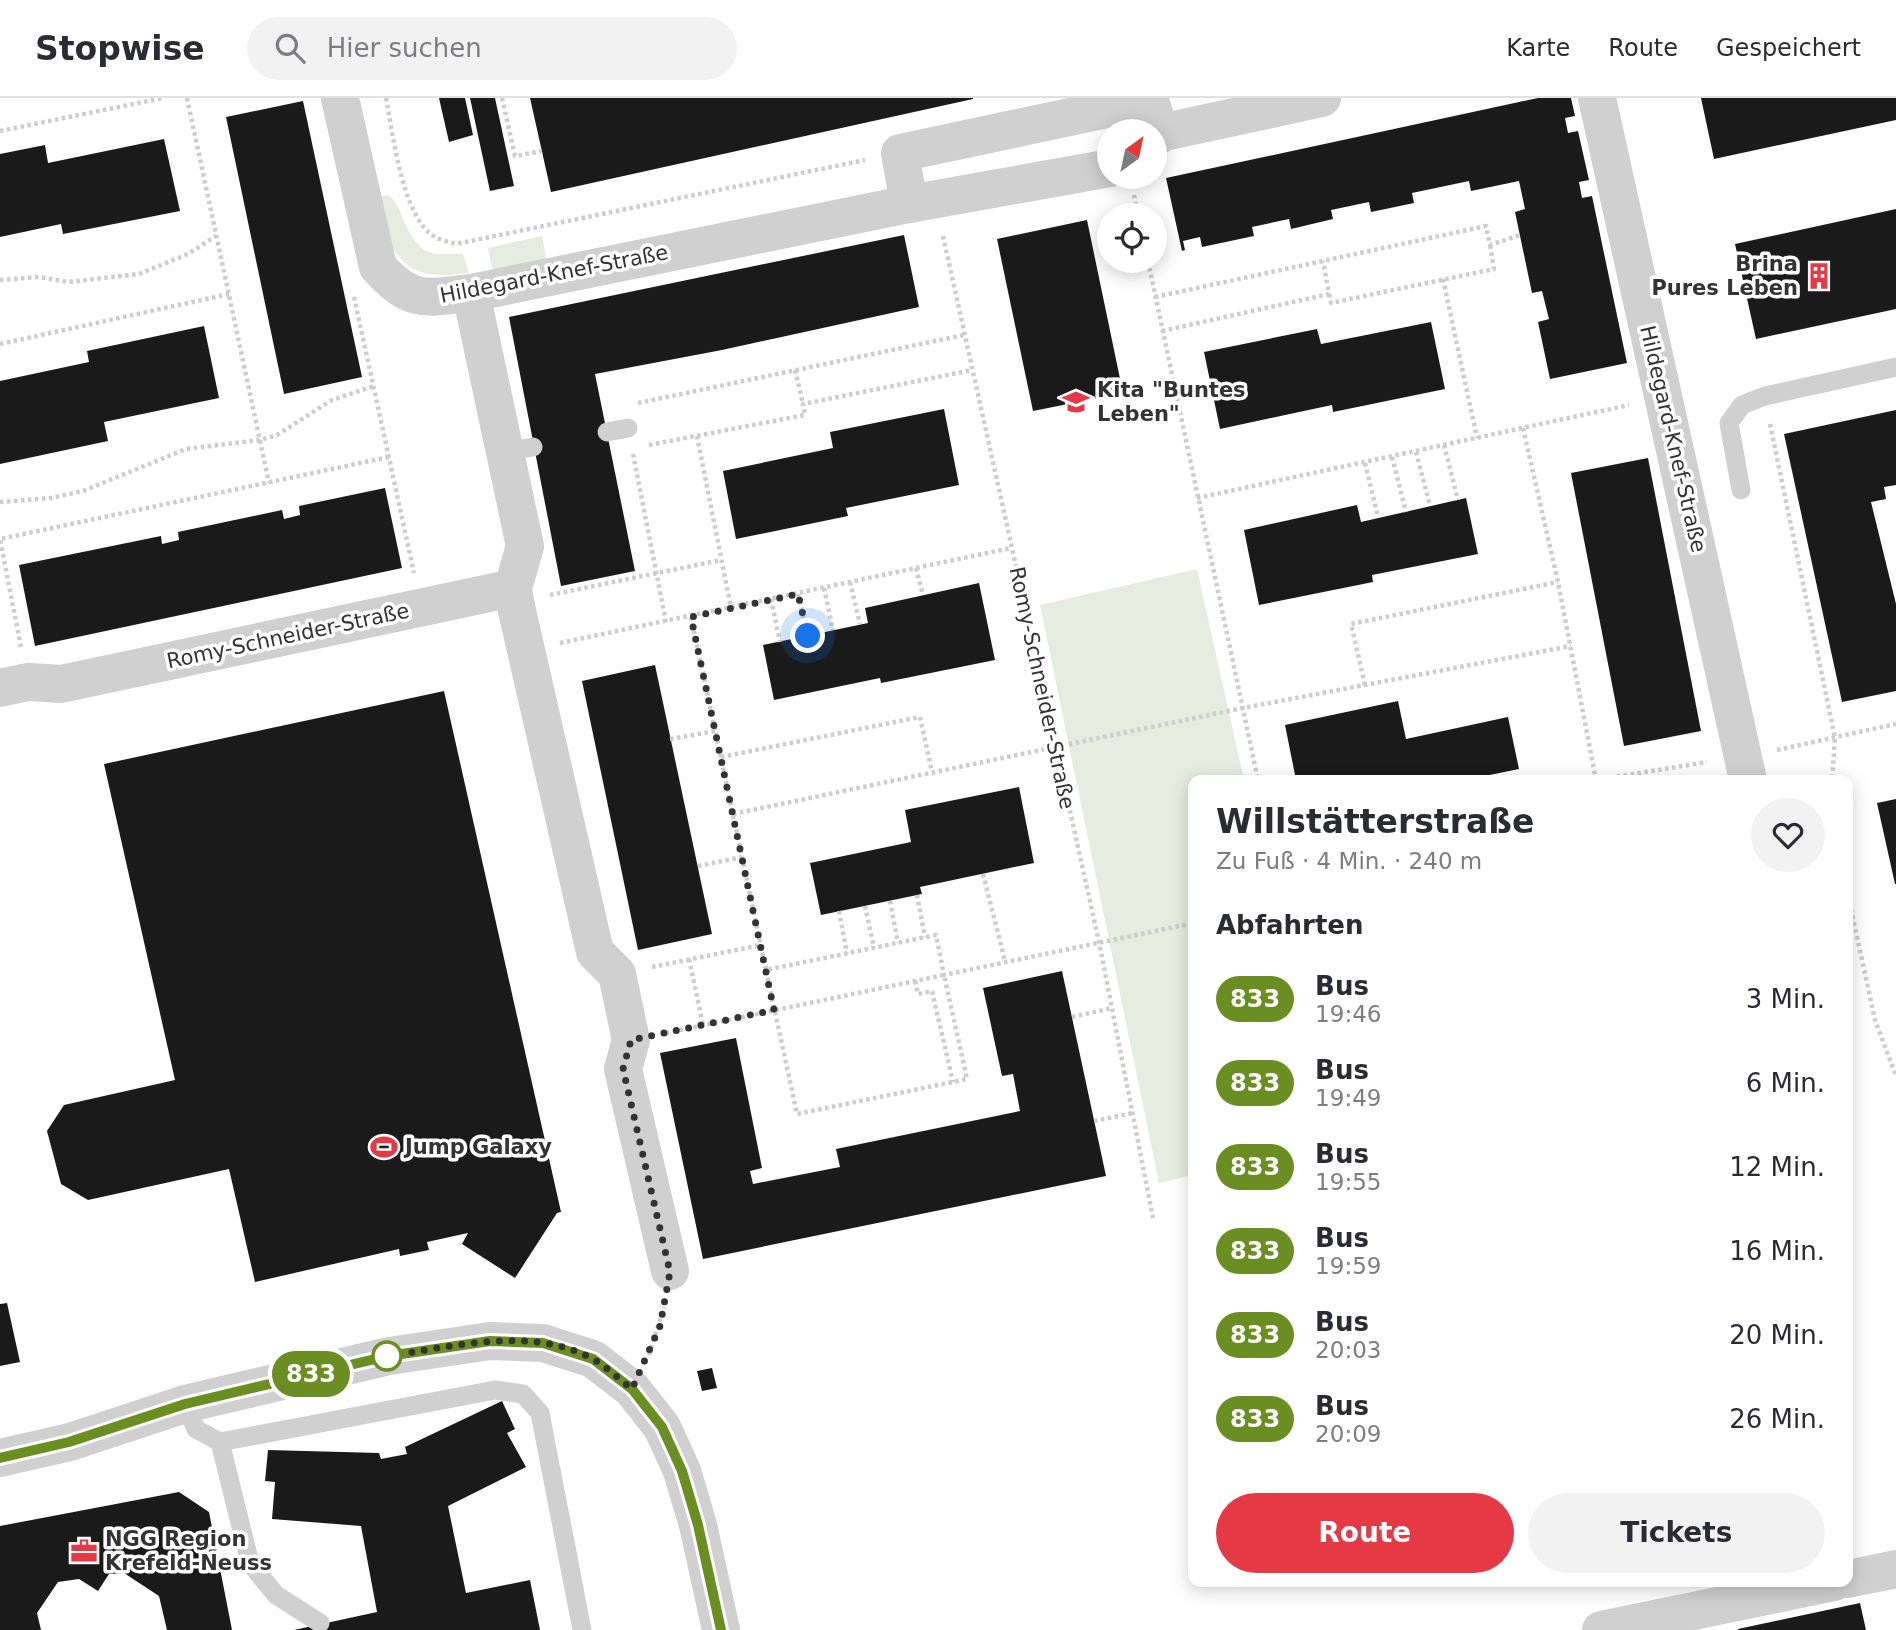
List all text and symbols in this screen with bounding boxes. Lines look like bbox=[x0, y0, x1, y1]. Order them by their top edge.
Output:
search box bbox=[247, 17, 737, 80]
text: Stopwise bbox=[35, 29, 205, 68]
icon: search bbox=[271, 29, 309, 67]
text: Hier suchen bbox=[327, 33, 482, 63]
text: Karte bbox=[1506, 34, 1570, 62]
text: Route bbox=[1608, 34, 1678, 62]
text: Gespeichert bbox=[1716, 34, 1861, 62]
north arrow bbox=[1097, 119, 1167, 189]
map controls bbox=[1097, 119, 1167, 273]
button: locate bbox=[1097, 203, 1167, 273]
street label: Hildegard-Knef-Straße bbox=[438, 240, 670, 308]
place label: Brina Pures Leben bbox=[1651, 252, 1798, 300]
building icon: Brina Pures Leben bbox=[1804, 261, 1834, 291]
street label: Hildegard-Knef-Straße bbox=[1635, 323, 1711, 555]
place label: Kita "Buntes Leben" bbox=[1097, 378, 1246, 426]
school or university icon: Kita "Buntes Leben" bbox=[1061, 387, 1091, 417]
street label: Romy-Schneider-Straße bbox=[1005, 565, 1079, 811]
street label: Romy-Schneider-Straße bbox=[165, 599, 411, 673]
your location bbox=[790, 618, 825, 653]
button: heart bbox=[1751, 798, 1825, 872]
text: Willstätterstraße bbox=[1216, 802, 1534, 841]
text: Zu Fuß · 4 Min. · 240 m bbox=[1216, 848, 1482, 874]
text: Abfahrten bbox=[1216, 910, 1364, 940]
text: Bus bbox=[1315, 971, 1369, 1001]
text: 3 Min. bbox=[1746, 984, 1825, 1014]
text: 833 bbox=[1230, 985, 1280, 1013]
text: 19:46 bbox=[1315, 1001, 1381, 1027]
text: Bus bbox=[1315, 1055, 1369, 1085]
text: 6 Min. bbox=[1746, 1068, 1825, 1098]
text: 833 bbox=[1230, 1069, 1280, 1097]
text: 19:49 bbox=[1315, 1085, 1381, 1111]
sports icon: Jump Galaxy bbox=[369, 1132, 399, 1162]
place label: Jump Galaxy bbox=[403, 1135, 552, 1159]
text: Bus bbox=[1315, 1139, 1369, 1169]
text: 12 Min. bbox=[1729, 1152, 1825, 1182]
text: 833 bbox=[1230, 1153, 1280, 1181]
text: 19:55 bbox=[1315, 1169, 1381, 1195]
text: Bus bbox=[1315, 1223, 1369, 1253]
text: 16 Min. bbox=[1729, 1236, 1825, 1266]
text: 833 bbox=[1230, 1237, 1280, 1265]
text: 19:59 bbox=[1315, 1253, 1381, 1279]
text: Bus bbox=[1315, 1307, 1369, 1337]
text: 20 Min. bbox=[1729, 1320, 1825, 1350]
text: 833 bbox=[1230, 1321, 1280, 1349]
text: 20:03 bbox=[1315, 1337, 1381, 1363]
unlabelled marker bbox=[372, 1341, 402, 1371]
line badge: 833 bbox=[271, 1351, 351, 1397]
text: 833 bbox=[286, 1360, 336, 1388]
text: Bus bbox=[1315, 1391, 1369, 1421]
text: 26 Min. bbox=[1729, 1404, 1825, 1434]
text: 833 bbox=[1230, 1405, 1280, 1433]
text: 20:09 bbox=[1315, 1421, 1381, 1447]
button: Route bbox=[1216, 1493, 1514, 1573]
button: Tickets bbox=[1528, 1493, 1825, 1573]
place label: NGG Region Krefeld-Neuss bbox=[105, 1527, 272, 1575]
office icon: NGG Region Krefeld-Neuss bbox=[69, 1536, 99, 1566]

